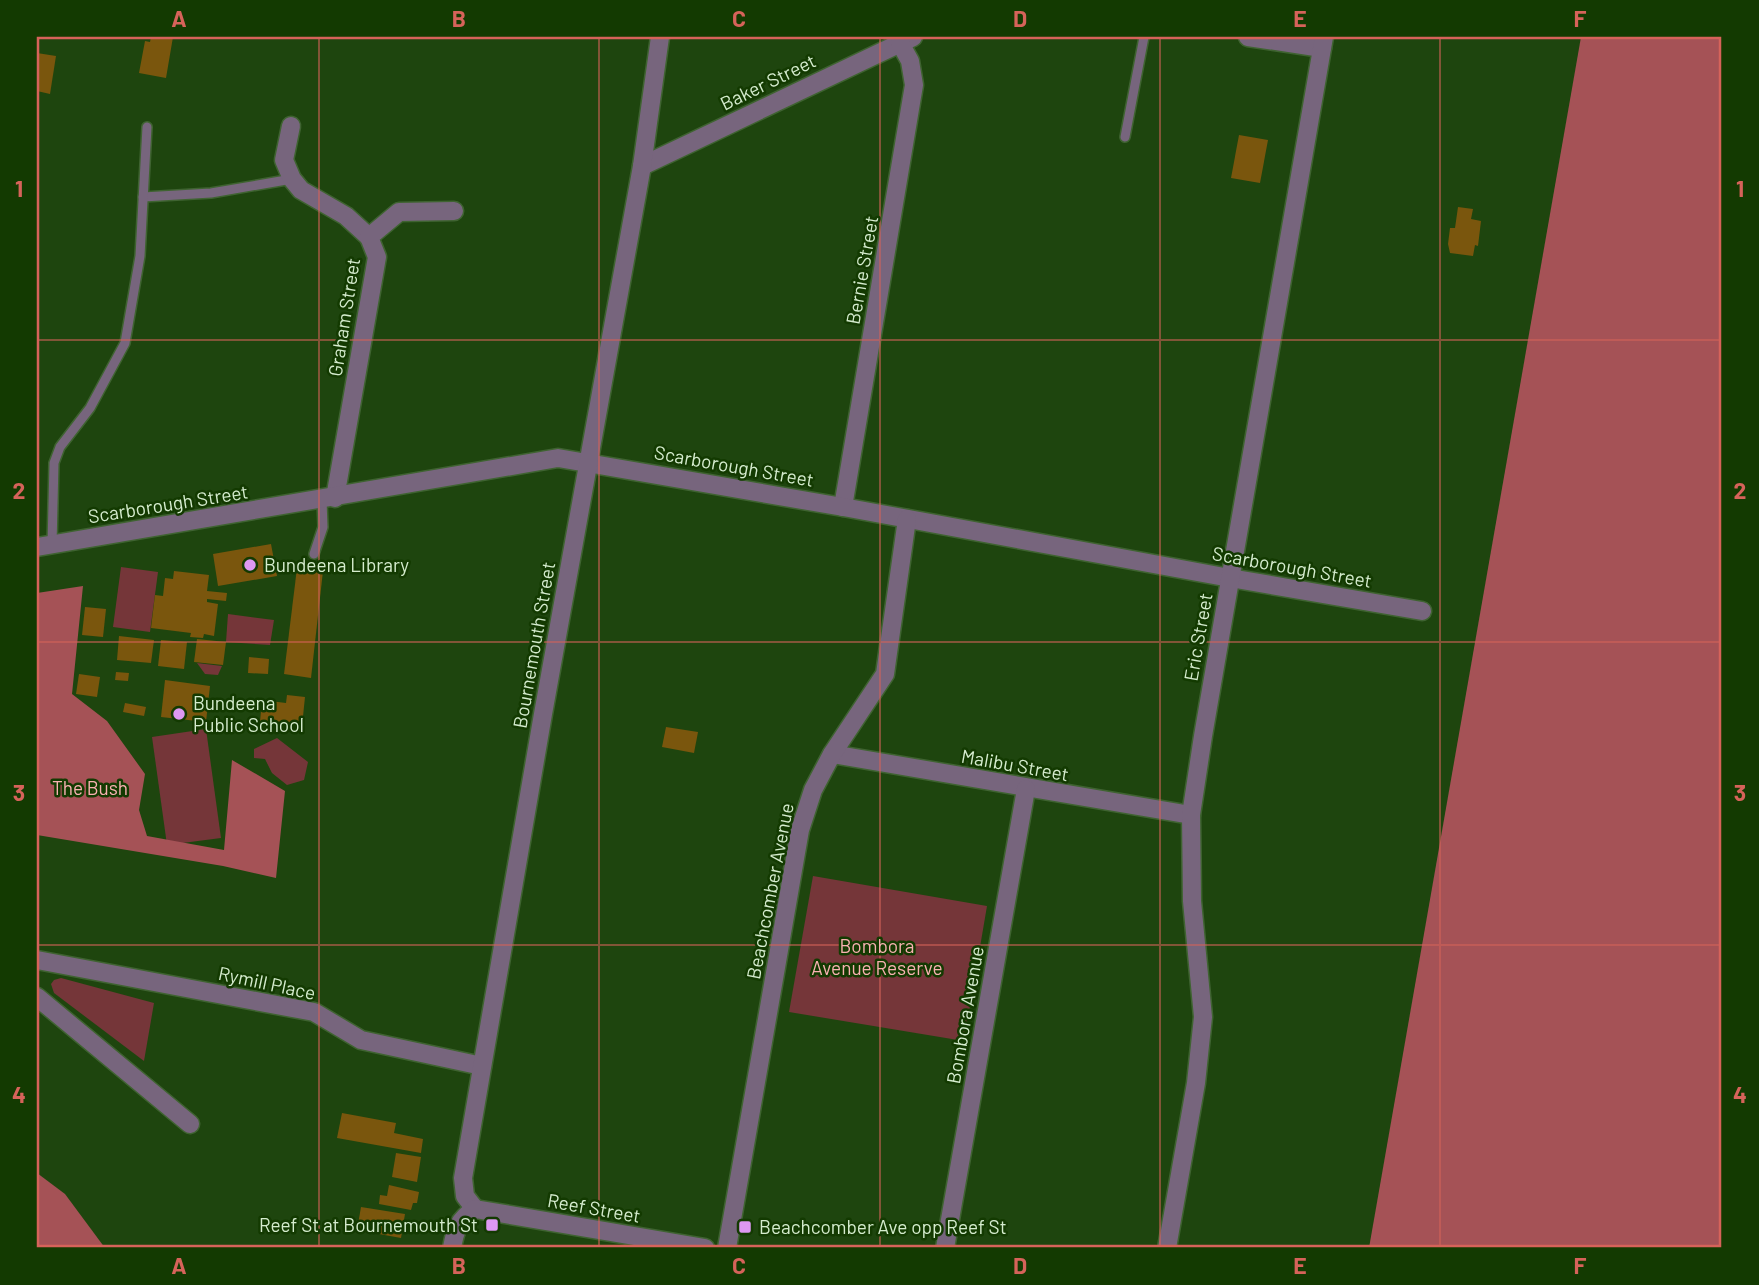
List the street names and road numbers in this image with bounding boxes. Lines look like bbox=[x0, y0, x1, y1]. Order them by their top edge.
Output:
street label: Baker Street bbox=[716, 49, 819, 115]
street label: Bernie Street bbox=[841, 214, 882, 326]
street label: Graham Street bbox=[323, 256, 364, 378]
street label: Scarborough Street bbox=[652, 440, 816, 491]
street label: Scarborough Street bbox=[86, 480, 250, 528]
street label: Scarborough Street bbox=[1210, 541, 1374, 592]
street label: Bournemouth Street bbox=[508, 560, 559, 730]
street label: Eric Street bbox=[1178, 591, 1217, 683]
street label: Malibu Street bbox=[960, 744, 1071, 785]
street label: Beachcomber Avenue bbox=[741, 801, 798, 981]
street label: Bombora Avenue bbox=[941, 944, 988, 1086]
street label: Rymill Place bbox=[216, 961, 318, 1004]
street label: Reef Street bbox=[546, 1188, 642, 1227]

